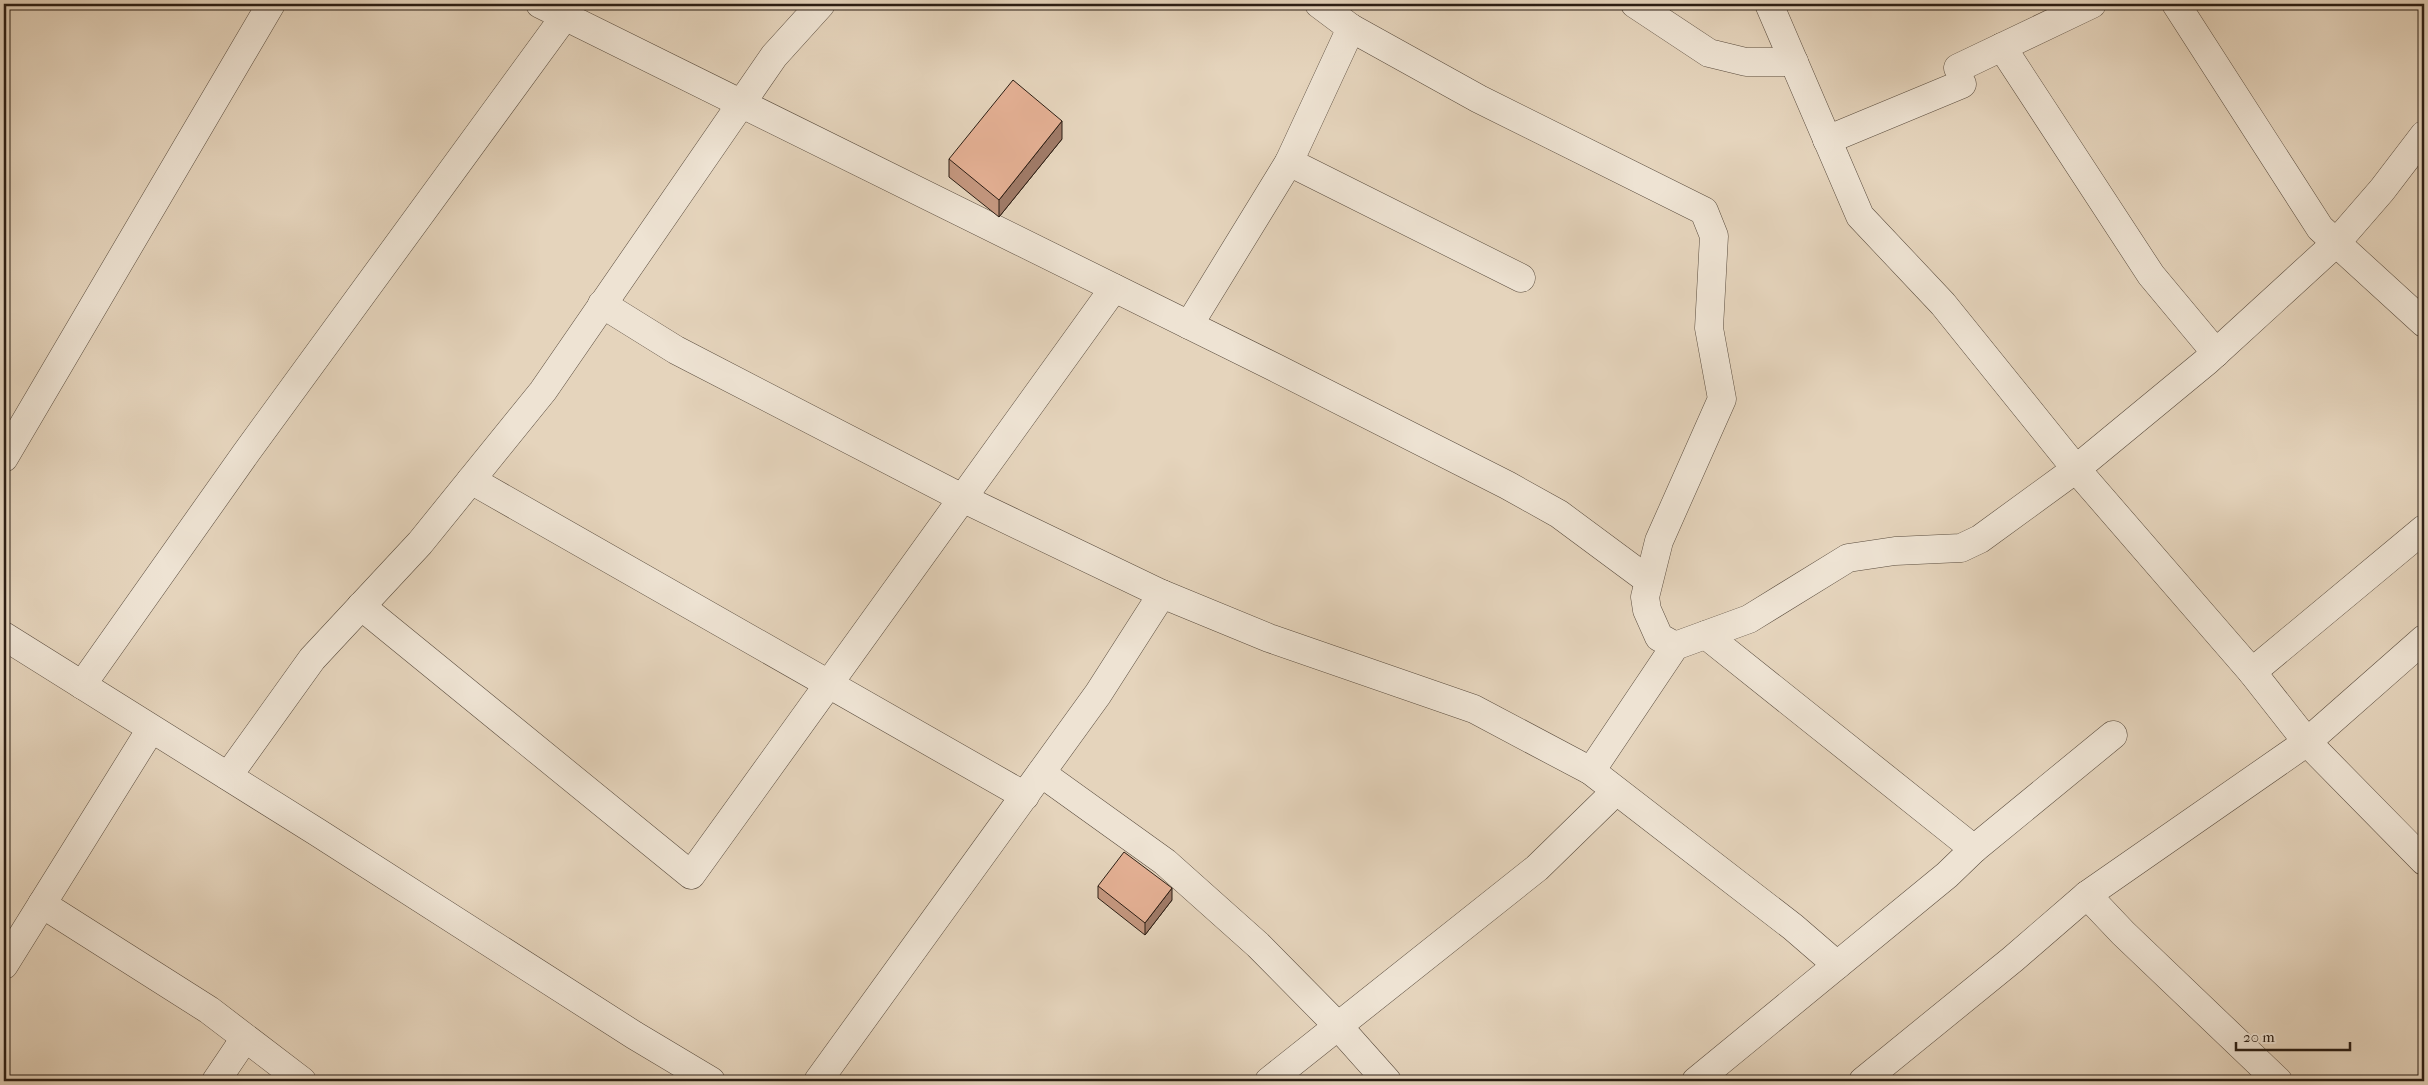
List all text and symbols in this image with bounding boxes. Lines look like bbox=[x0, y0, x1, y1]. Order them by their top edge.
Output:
scale bar bbox=[2236, 1020, 2349, 1052]
text: 20 m bbox=[2243, 1028, 2275, 1046]

